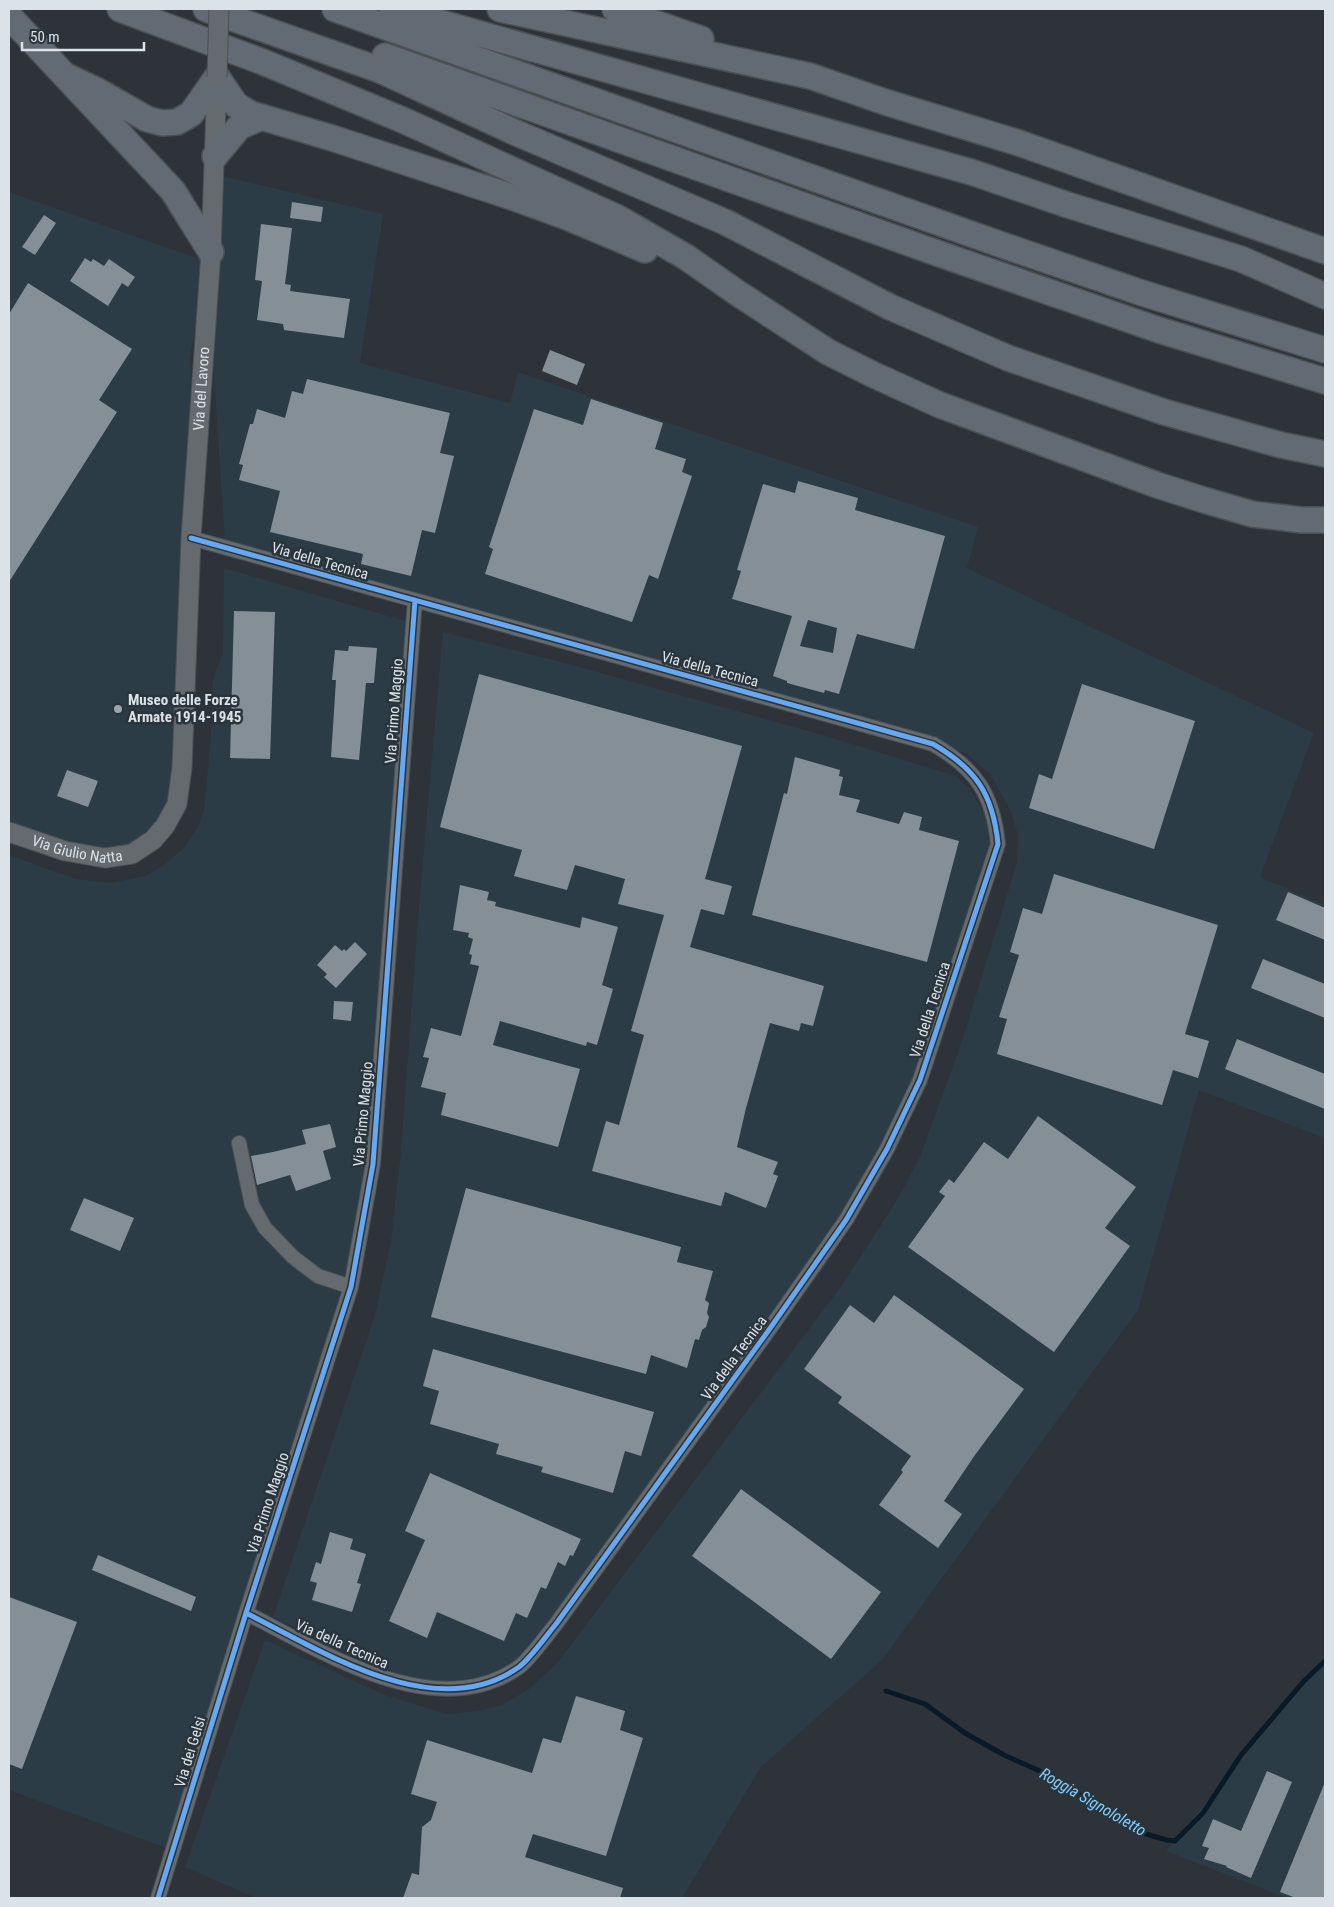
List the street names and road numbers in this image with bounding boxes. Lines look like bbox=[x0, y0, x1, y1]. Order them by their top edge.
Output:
street label: Via del Lavoro bbox=[190, 346, 213, 431]
street label: Via della Tecnica bbox=[269, 539, 371, 583]
street label: Via della Tecnica bbox=[659, 647, 761, 691]
street label: Via Primo Maggio bbox=[381, 658, 407, 764]
street label: Via Giulio Natta bbox=[30, 831, 124, 867]
street label: Via della Tecnica bbox=[906, 960, 954, 1060]
street label: Via Primo Maggio bbox=[349, 1061, 377, 1167]
street label: Via della Tecnica bbox=[697, 1312, 771, 1404]
street label: Via Primo Maggio bbox=[243, 1450, 293, 1556]
street label: Via della Tecnica bbox=[293, 1615, 391, 1673]
street label: Via dei Gelsi bbox=[171, 1714, 209, 1790]

